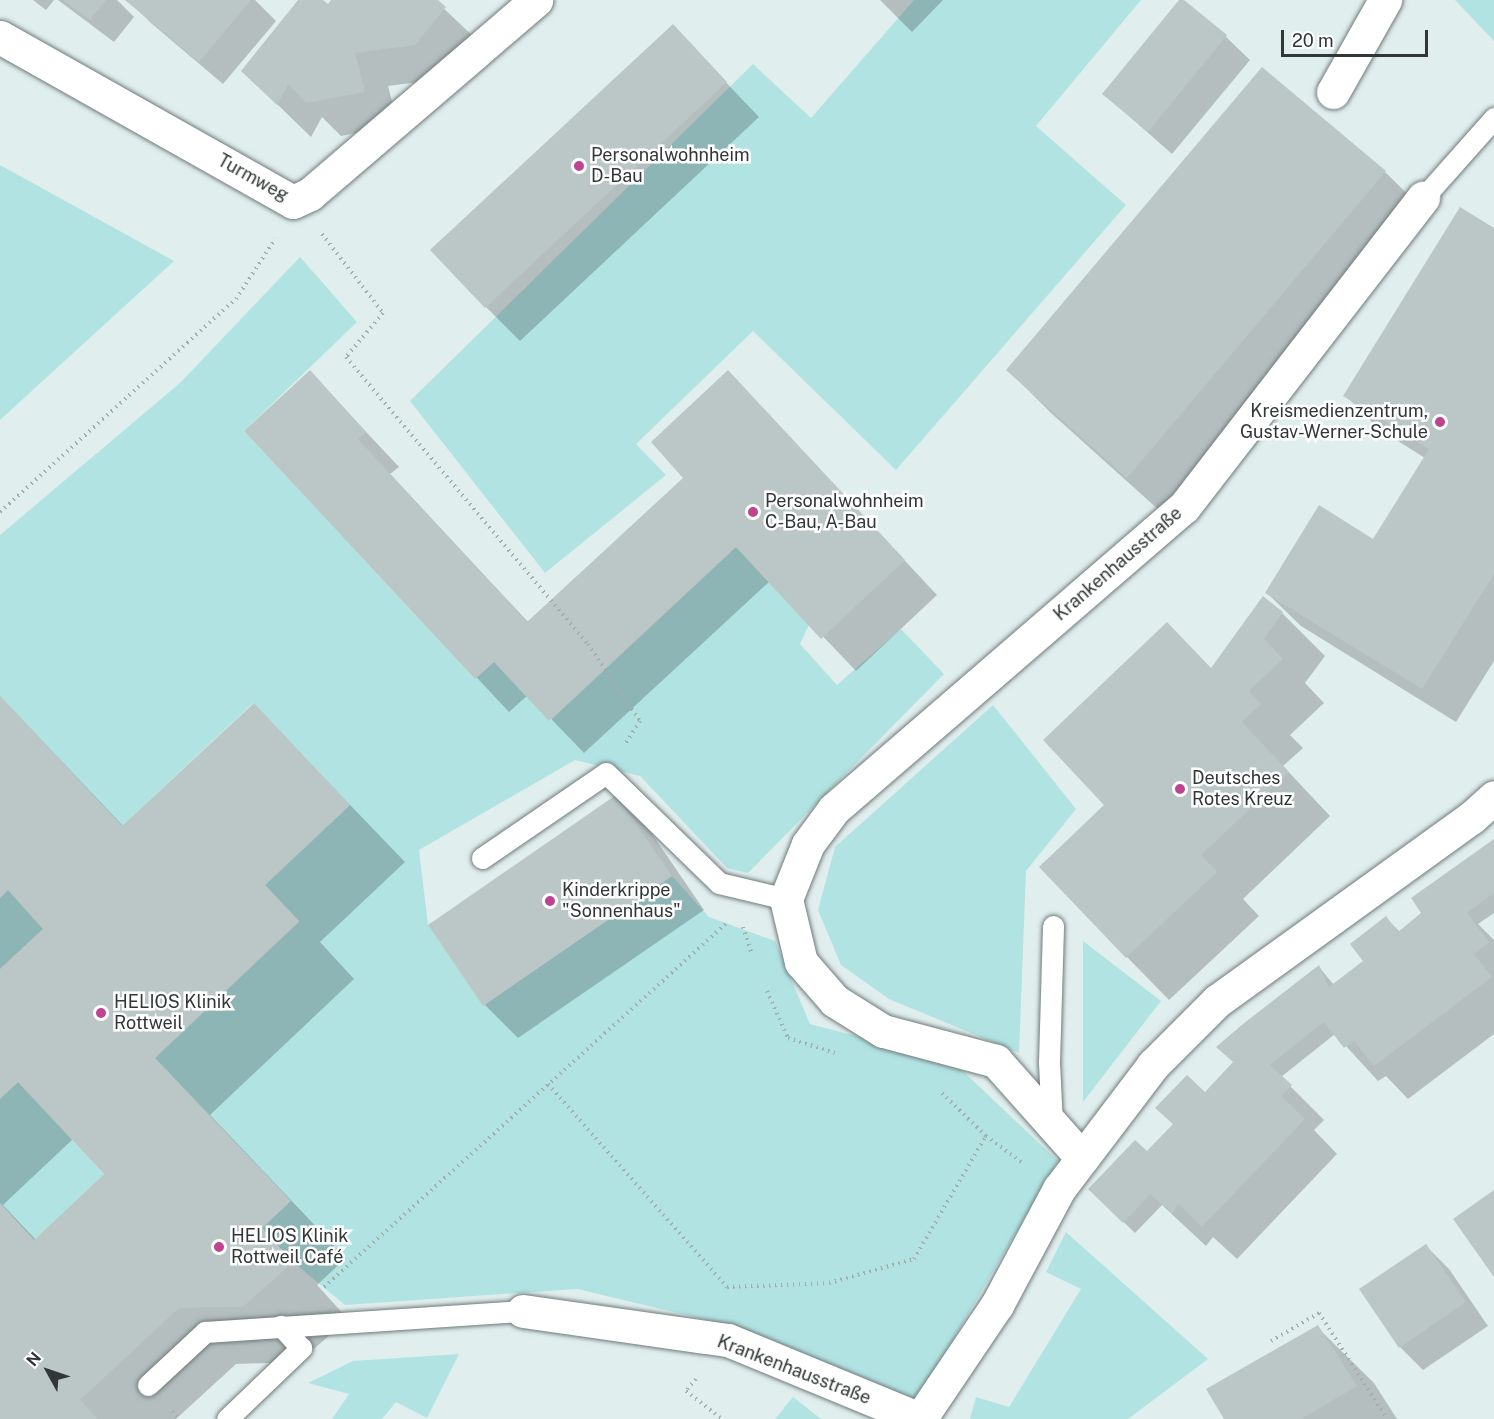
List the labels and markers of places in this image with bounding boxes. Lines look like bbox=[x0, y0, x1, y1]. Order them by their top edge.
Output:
place label: Personalwohnheim D-Bau bbox=[591, 145, 750, 188]
marker: Personalwohnheim D-Bau bbox=[572, 159, 586, 173]
place label: Kreismedienzentrum, Gustav-Werner-Schule bbox=[1240, 401, 1428, 444]
marker: Kreismedienzentrum, Gustav-Werner-Schule bbox=[1433, 415, 1447, 429]
place label: Personalwohnheim C-Bau, A-Bau bbox=[765, 491, 924, 534]
marker: Personalwohnheim C-Bau, A-Bau bbox=[746, 505, 760, 519]
place label: Deutsches Rotes Kreuz bbox=[1192, 768, 1292, 810]
marker: Deutsches Rotes Kreuz bbox=[1173, 782, 1187, 796]
place label: Kinderkrippe "Sonnenhaus" bbox=[562, 880, 681, 922]
marker: Kinderkrippe "Sonnenhaus" bbox=[543, 894, 557, 908]
place label: HELIOS Klinik Rottweil bbox=[114, 992, 231, 1034]
marker: HELIOS Klinik Rottweil bbox=[92, 1004, 110, 1022]
place label: HELIOS Klinik Rottweil Café bbox=[231, 1226, 348, 1268]
marker: HELIOS Klinik Rottweil Café bbox=[212, 1240, 226, 1254]

